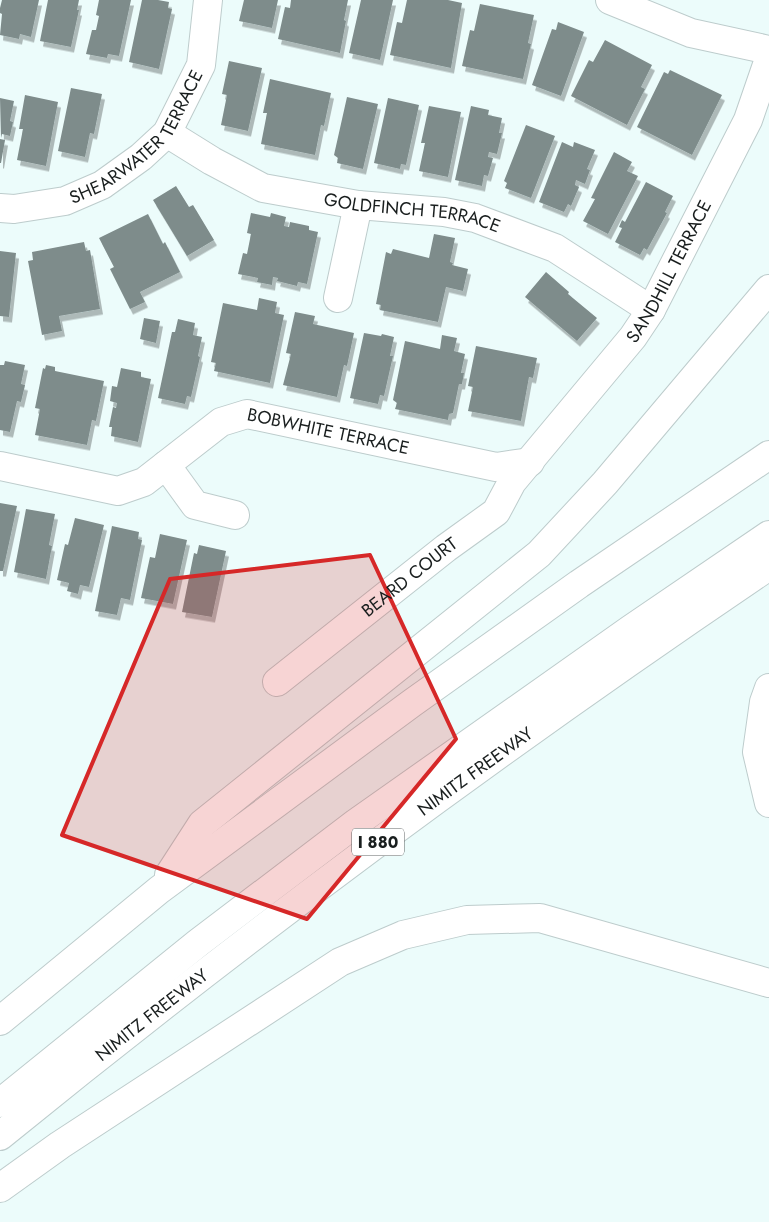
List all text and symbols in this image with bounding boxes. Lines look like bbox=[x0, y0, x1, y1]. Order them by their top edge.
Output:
street label: SHEARWATER TERRACE bbox=[65, 65, 210, 211]
street label: GOLDFINCH TERRACE bbox=[322, 186, 504, 239]
street label: SANDHILL TERRACE bbox=[620, 196, 718, 348]
street label: BOBWHITE TERRACE bbox=[245, 401, 412, 461]
street label: BEARD COURT bbox=[356, 530, 463, 623]
street label: NIMITZ FREEWAY bbox=[412, 720, 539, 822]
road number: I 880 bbox=[352, 829, 404, 856]
street label: NIMITZ FREEWAY bbox=[90, 962, 214, 1068]

